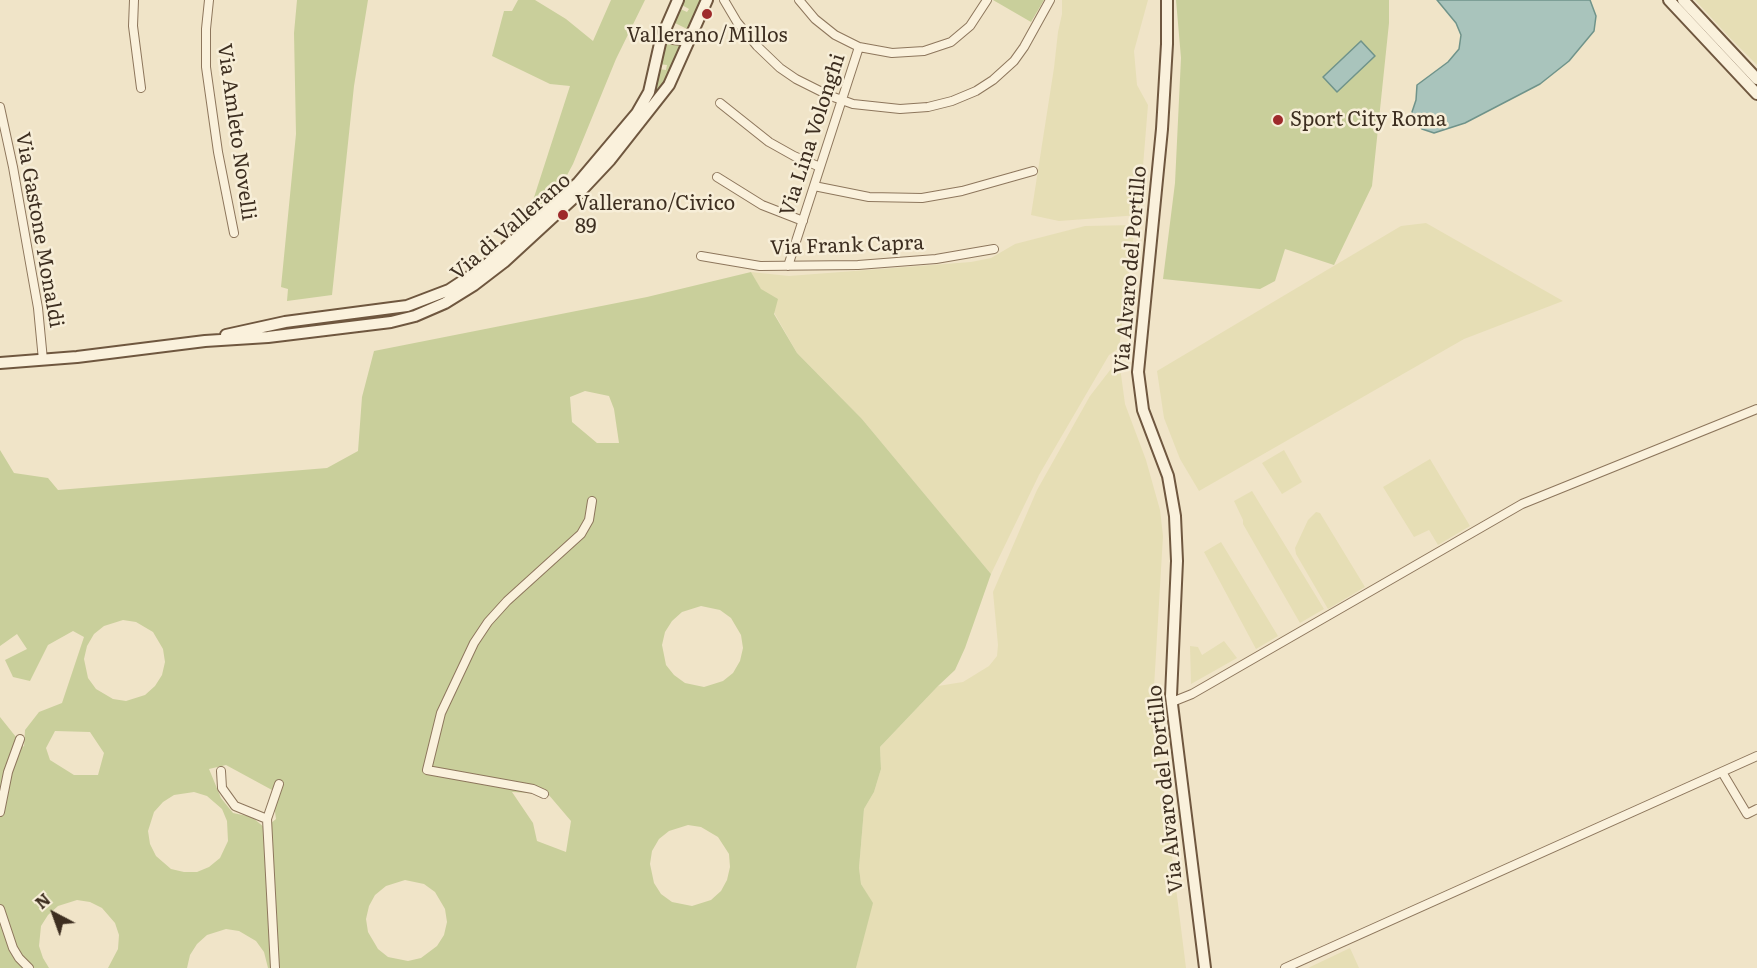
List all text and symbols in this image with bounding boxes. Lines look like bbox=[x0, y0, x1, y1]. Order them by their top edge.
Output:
marker: Vallerano/Millos bbox=[700, 7, 714, 21]
place label: Vallerano/Millos bbox=[626, 24, 788, 48]
street label: Via Amleto Novelli bbox=[212, 42, 260, 222]
street label: Via Lina Volonghi bbox=[775, 51, 851, 219]
place label: Sport City Roma bbox=[1290, 108, 1447, 132]
marker: Sport City Roma bbox=[1271, 113, 1285, 127]
street label: Via Gastone Monaldi bbox=[10, 130, 68, 330]
street label: Via Alvaro del Portillo bbox=[1110, 165, 1152, 375]
street label: Via di Vallerano bbox=[446, 168, 576, 286]
place label: Vallerano/Civico 89 bbox=[575, 192, 735, 239]
marker: Vallerano/Civico 89 bbox=[556, 208, 570, 222]
street label: Via Frank Capra bbox=[770, 231, 924, 261]
street label: Via Alvaro del Portillo bbox=[1143, 684, 1189, 894]
north arrow bbox=[24, 884, 84, 944]
text: N bbox=[29, 887, 55, 914]

